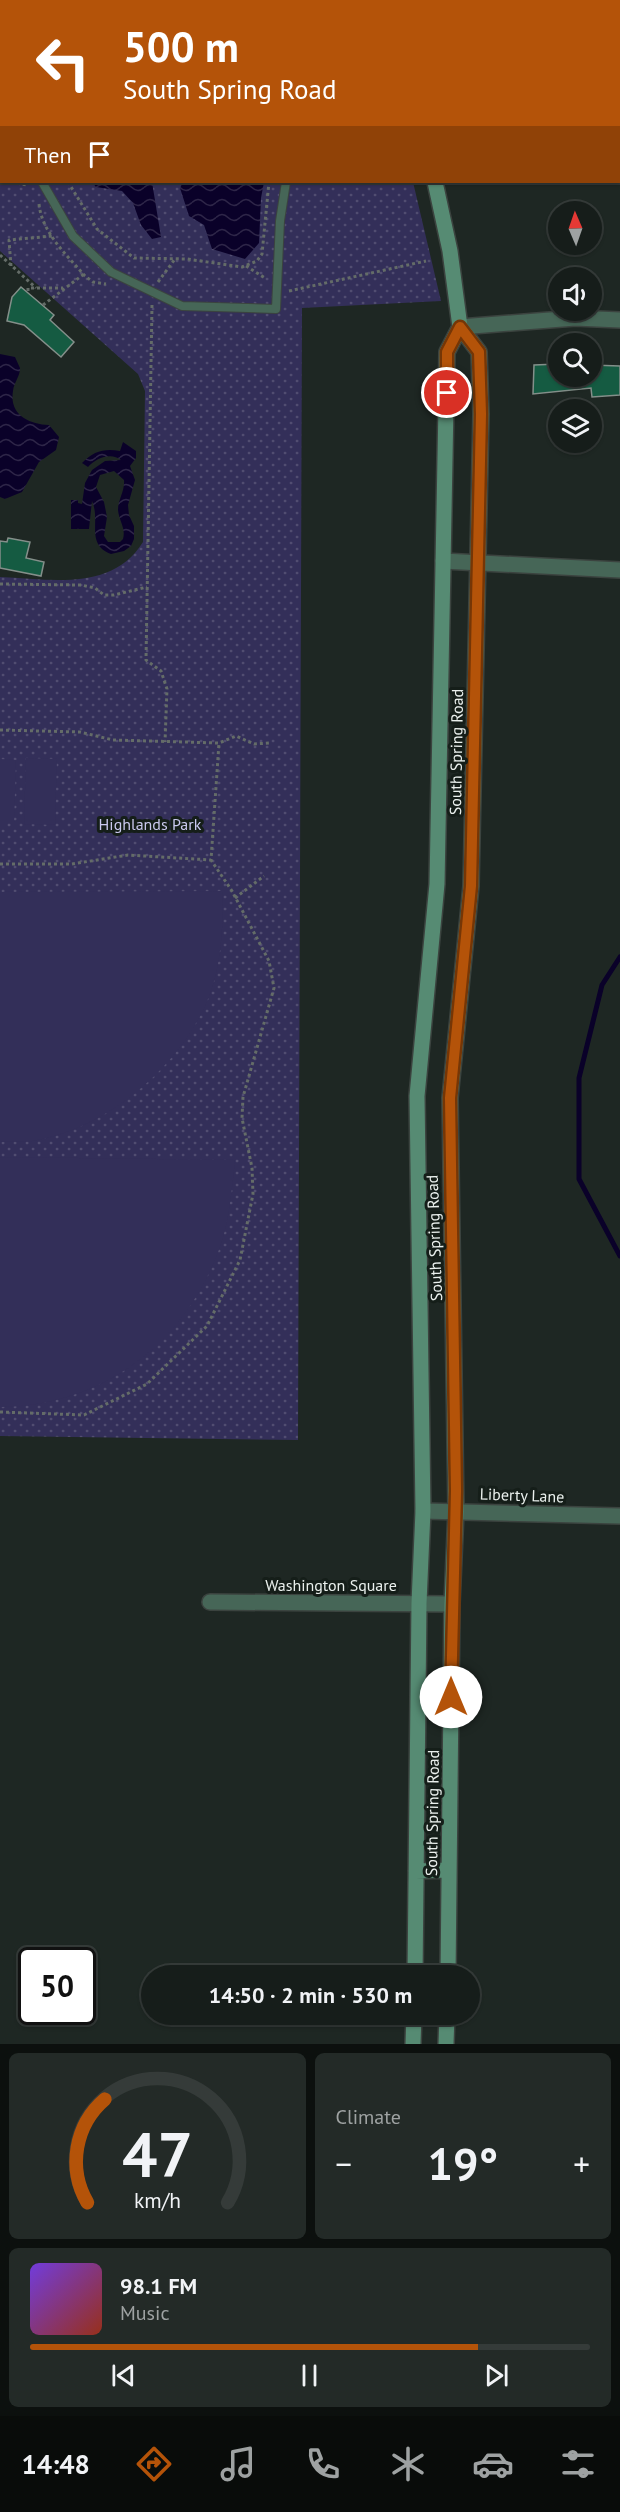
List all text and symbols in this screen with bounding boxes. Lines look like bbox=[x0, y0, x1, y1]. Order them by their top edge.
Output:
text: 500 m bbox=[123, 19, 239, 74]
icon: left bbox=[24, 24, 102, 102]
text: South Spring Road bbox=[123, 72, 337, 106]
icon: arrive bbox=[83, 138, 116, 171]
text: Then bbox=[24, 141, 71, 169]
north arrow bbox=[548, 201, 602, 255]
map controls bbox=[548, 201, 602, 453]
button: sound bbox=[548, 267, 602, 321]
button: search bbox=[548, 333, 602, 387]
pin bbox=[421, 367, 472, 418]
icon: arrive bbox=[430, 376, 463, 409]
button: layers bbox=[548, 399, 602, 453]
street label: South Spring Road bbox=[445, 689, 467, 815]
park label: Highlands Park bbox=[99, 814, 202, 834]
street label: South Spring Road bbox=[422, 1174, 446, 1302]
street label: Liberty Lane bbox=[479, 1484, 565, 1506]
street label: Washington Square bbox=[265, 1575, 397, 1595]
position arrow bbox=[419, 1665, 483, 1729]
street label: South Spring Road bbox=[421, 1750, 443, 1876]
speed limit sign: 50 bbox=[18, 1947, 96, 2025]
text: 14:50 · 2 min · 530 m bbox=[209, 1981, 412, 2009]
text: Climate bbox=[336, 2104, 401, 2130]
text: 47 bbox=[122, 2113, 193, 2194]
text: 19° bbox=[427, 2134, 498, 2192]
text: − bbox=[336, 2142, 352, 2185]
text: + bbox=[573, 2142, 590, 2185]
text: km/h bbox=[134, 2186, 181, 2214]
text: 98.1 FM bbox=[120, 2272, 197, 2300]
text: Music bbox=[120, 2300, 169, 2326]
icon: previous bbox=[107, 2359, 140, 2392]
icon: pause bbox=[293, 2359, 326, 2392]
icon: next bbox=[480, 2359, 513, 2392]
icon: directions bbox=[133, 2443, 175, 2485]
icon: music bbox=[217, 2443, 259, 2485]
icon: phone bbox=[302, 2443, 344, 2485]
icon: climate bbox=[387, 2443, 429, 2485]
icon: car bbox=[472, 2443, 514, 2485]
icon: filters bbox=[557, 2443, 599, 2485]
text: 14:48 bbox=[21, 2447, 90, 2481]

